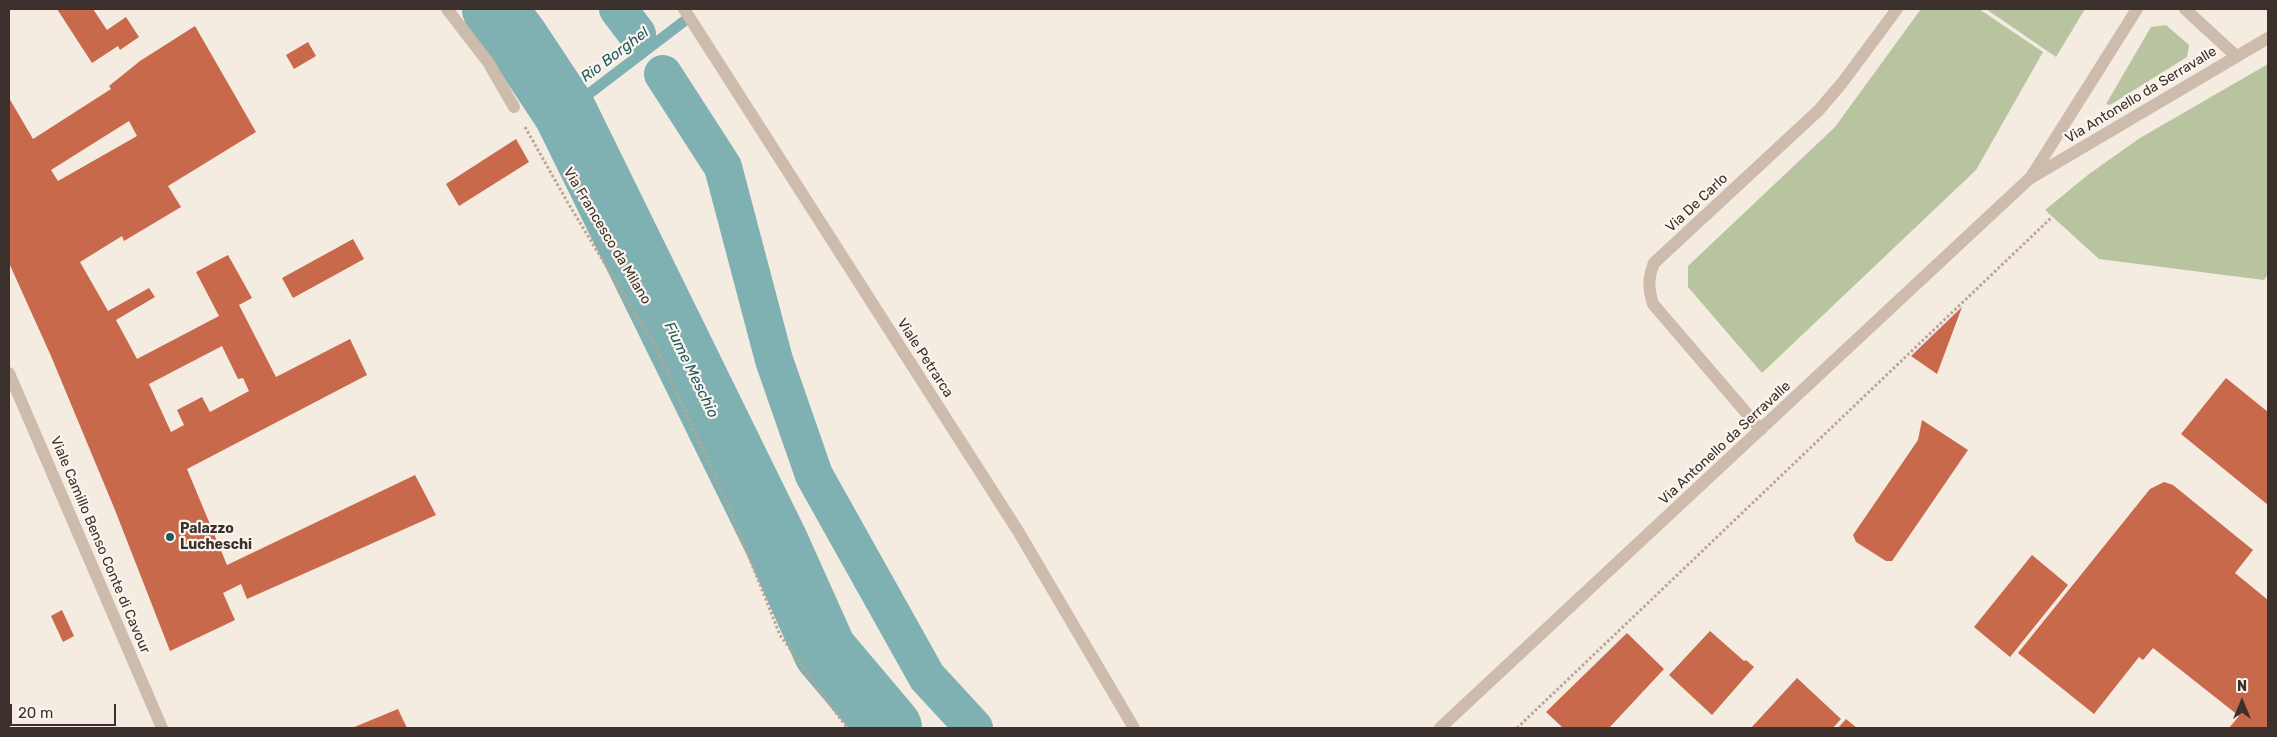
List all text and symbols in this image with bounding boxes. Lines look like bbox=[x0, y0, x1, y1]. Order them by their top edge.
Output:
water label: Rio Borghel bbox=[578, 24, 652, 86]
street label: Via Antonello da Serravalle bbox=[2062, 43, 2220, 147]
street label: Via Francesco da Milano bbox=[559, 165, 655, 307]
street label: Via De Carlo bbox=[1663, 170, 1731, 236]
street label: Viale Petrarca bbox=[893, 315, 957, 401]
water label: Fiume Meschio bbox=[660, 319, 722, 421]
street label: Via Antonello da Serravalle bbox=[1656, 378, 1794, 508]
street label: Viale Camillo Benso Conte di Cavour bbox=[47, 434, 153, 656]
place label: Palazzo Lucheschi bbox=[180, 521, 252, 554]
marker: Palazzo Lucheschi bbox=[164, 531, 176, 543]
north arrow bbox=[2217, 677, 2267, 727]
text: N bbox=[2237, 678, 2247, 695]
scale bar bbox=[12, 694, 119, 726]
text: 20 m bbox=[18, 704, 53, 722]

